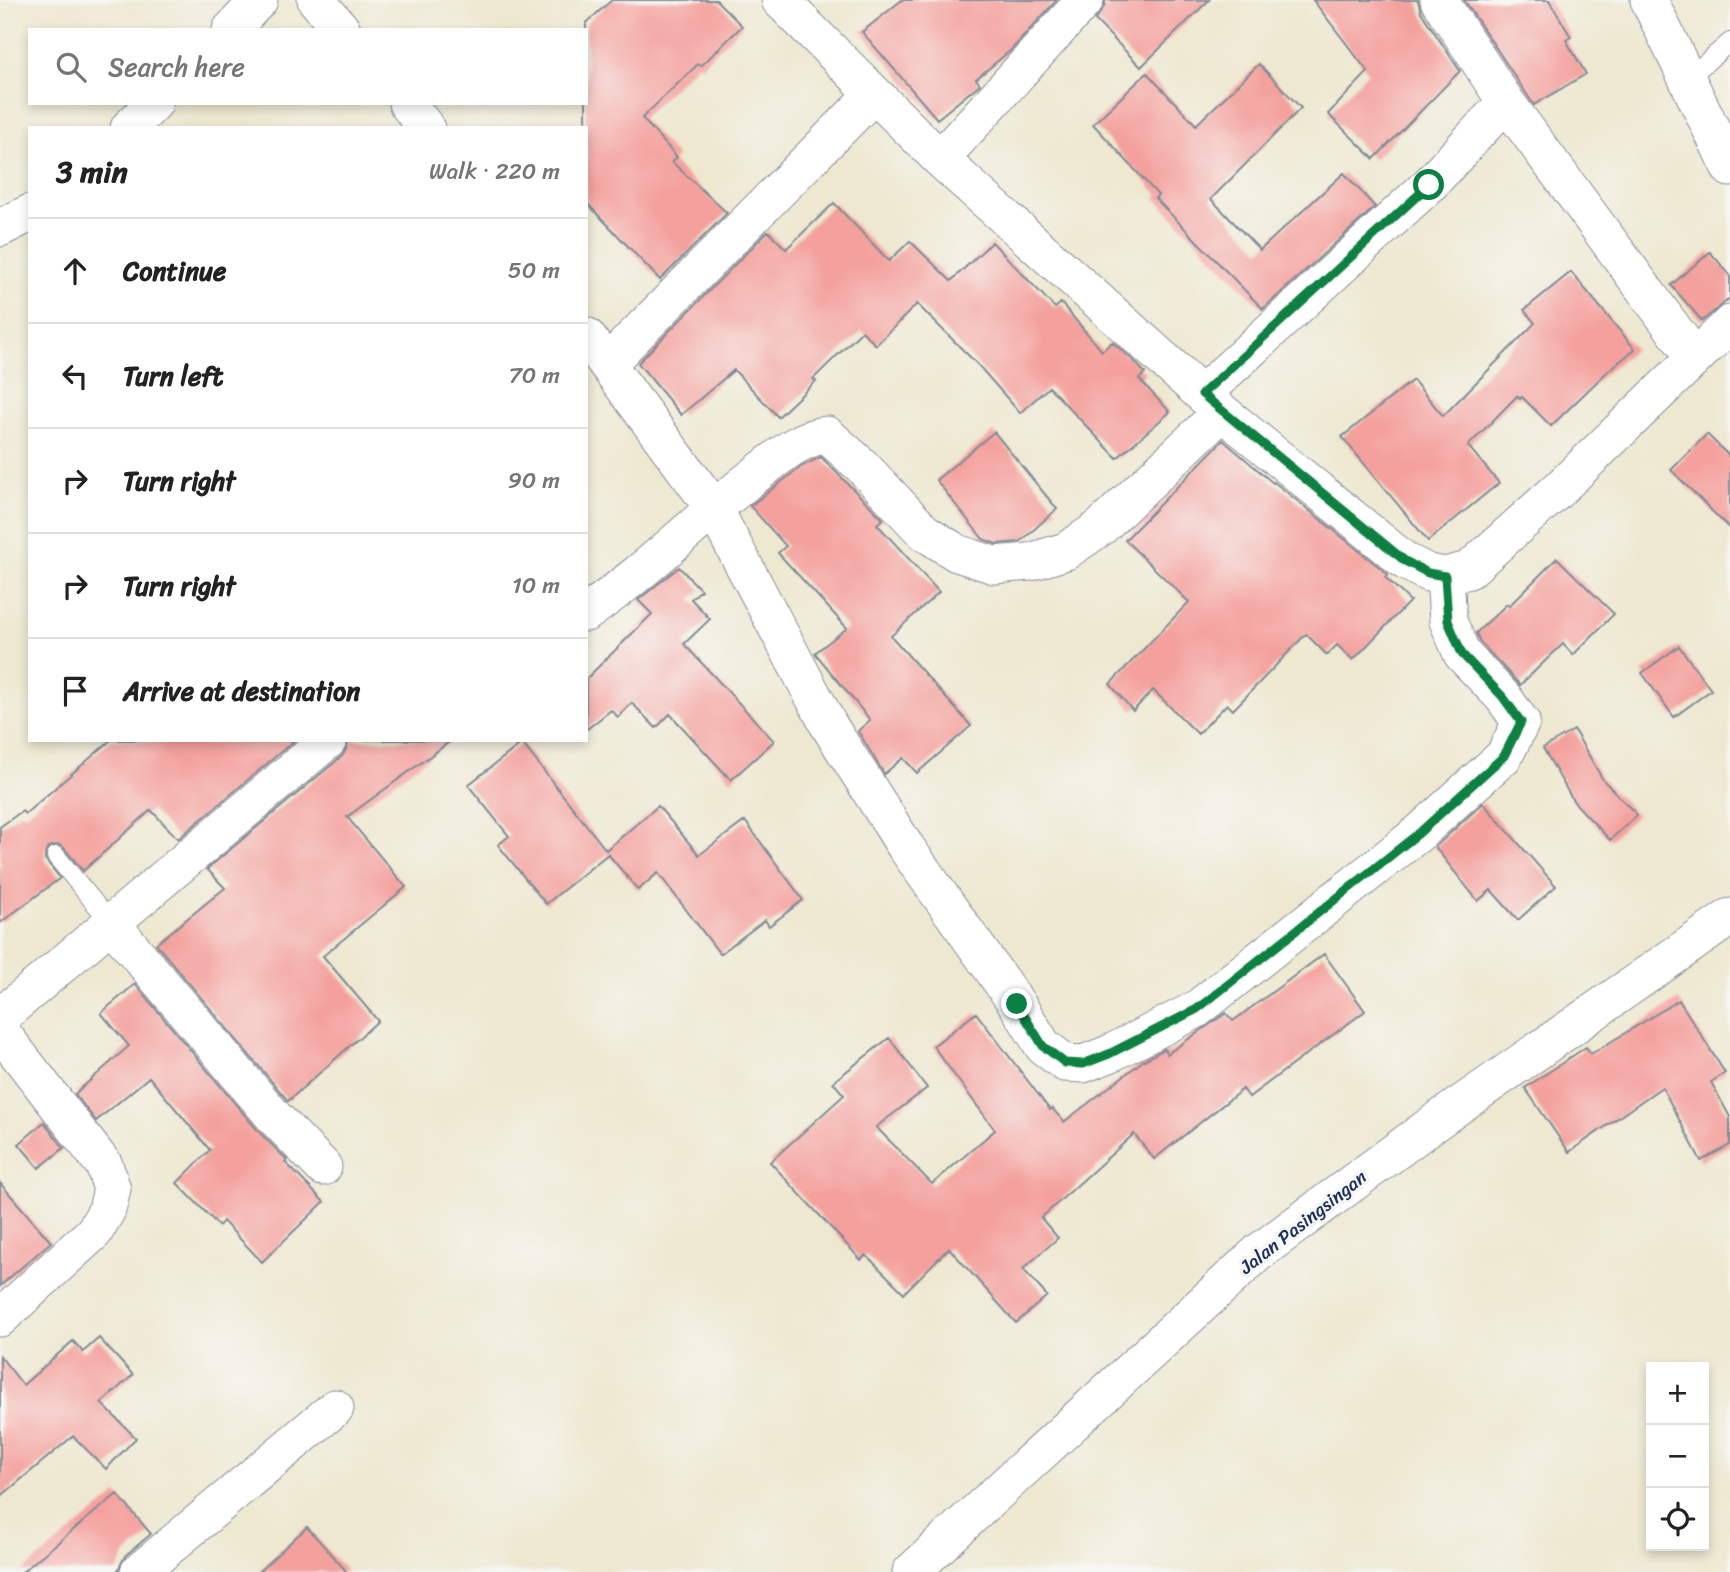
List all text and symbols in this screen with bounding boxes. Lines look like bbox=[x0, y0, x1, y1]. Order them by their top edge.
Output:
search box bbox=[28, 28, 588, 105]
text: Search here bbox=[108, 44, 245, 90]
icon: search bbox=[52, 48, 90, 86]
text: 3 min bbox=[56, 145, 128, 199]
text: Walk · 220 m bbox=[429, 151, 560, 192]
route start bbox=[1413, 169, 1444, 200]
text: Continue bbox=[123, 248, 226, 294]
text: 50 m bbox=[508, 250, 560, 291]
icon: ahead bbox=[56, 252, 94, 290]
text: Turn left bbox=[123, 353, 223, 399]
text: 70 m bbox=[509, 355, 560, 396]
icon: left bbox=[56, 357, 94, 395]
text: Turn right bbox=[123, 458, 236, 504]
text: 90 m bbox=[508, 460, 560, 501]
icon: right bbox=[56, 462, 94, 500]
text: Turn right bbox=[123, 563, 236, 609]
text: 10 m bbox=[512, 565, 560, 606]
icon: right bbox=[56, 567, 94, 605]
text: Arrive at destination bbox=[123, 668, 360, 714]
icon: arrive bbox=[56, 672, 94, 710]
route end bbox=[1001, 988, 1032, 1019]
street label: Jalan Pasingsingan bbox=[1231, 1161, 1374, 1283]
map controls bbox=[1646, 1362, 1709, 1551]
button: + bbox=[1646, 1362, 1709, 1425]
button: − bbox=[1646, 1425, 1709, 1488]
button: locate bbox=[1646, 1488, 1709, 1551]

